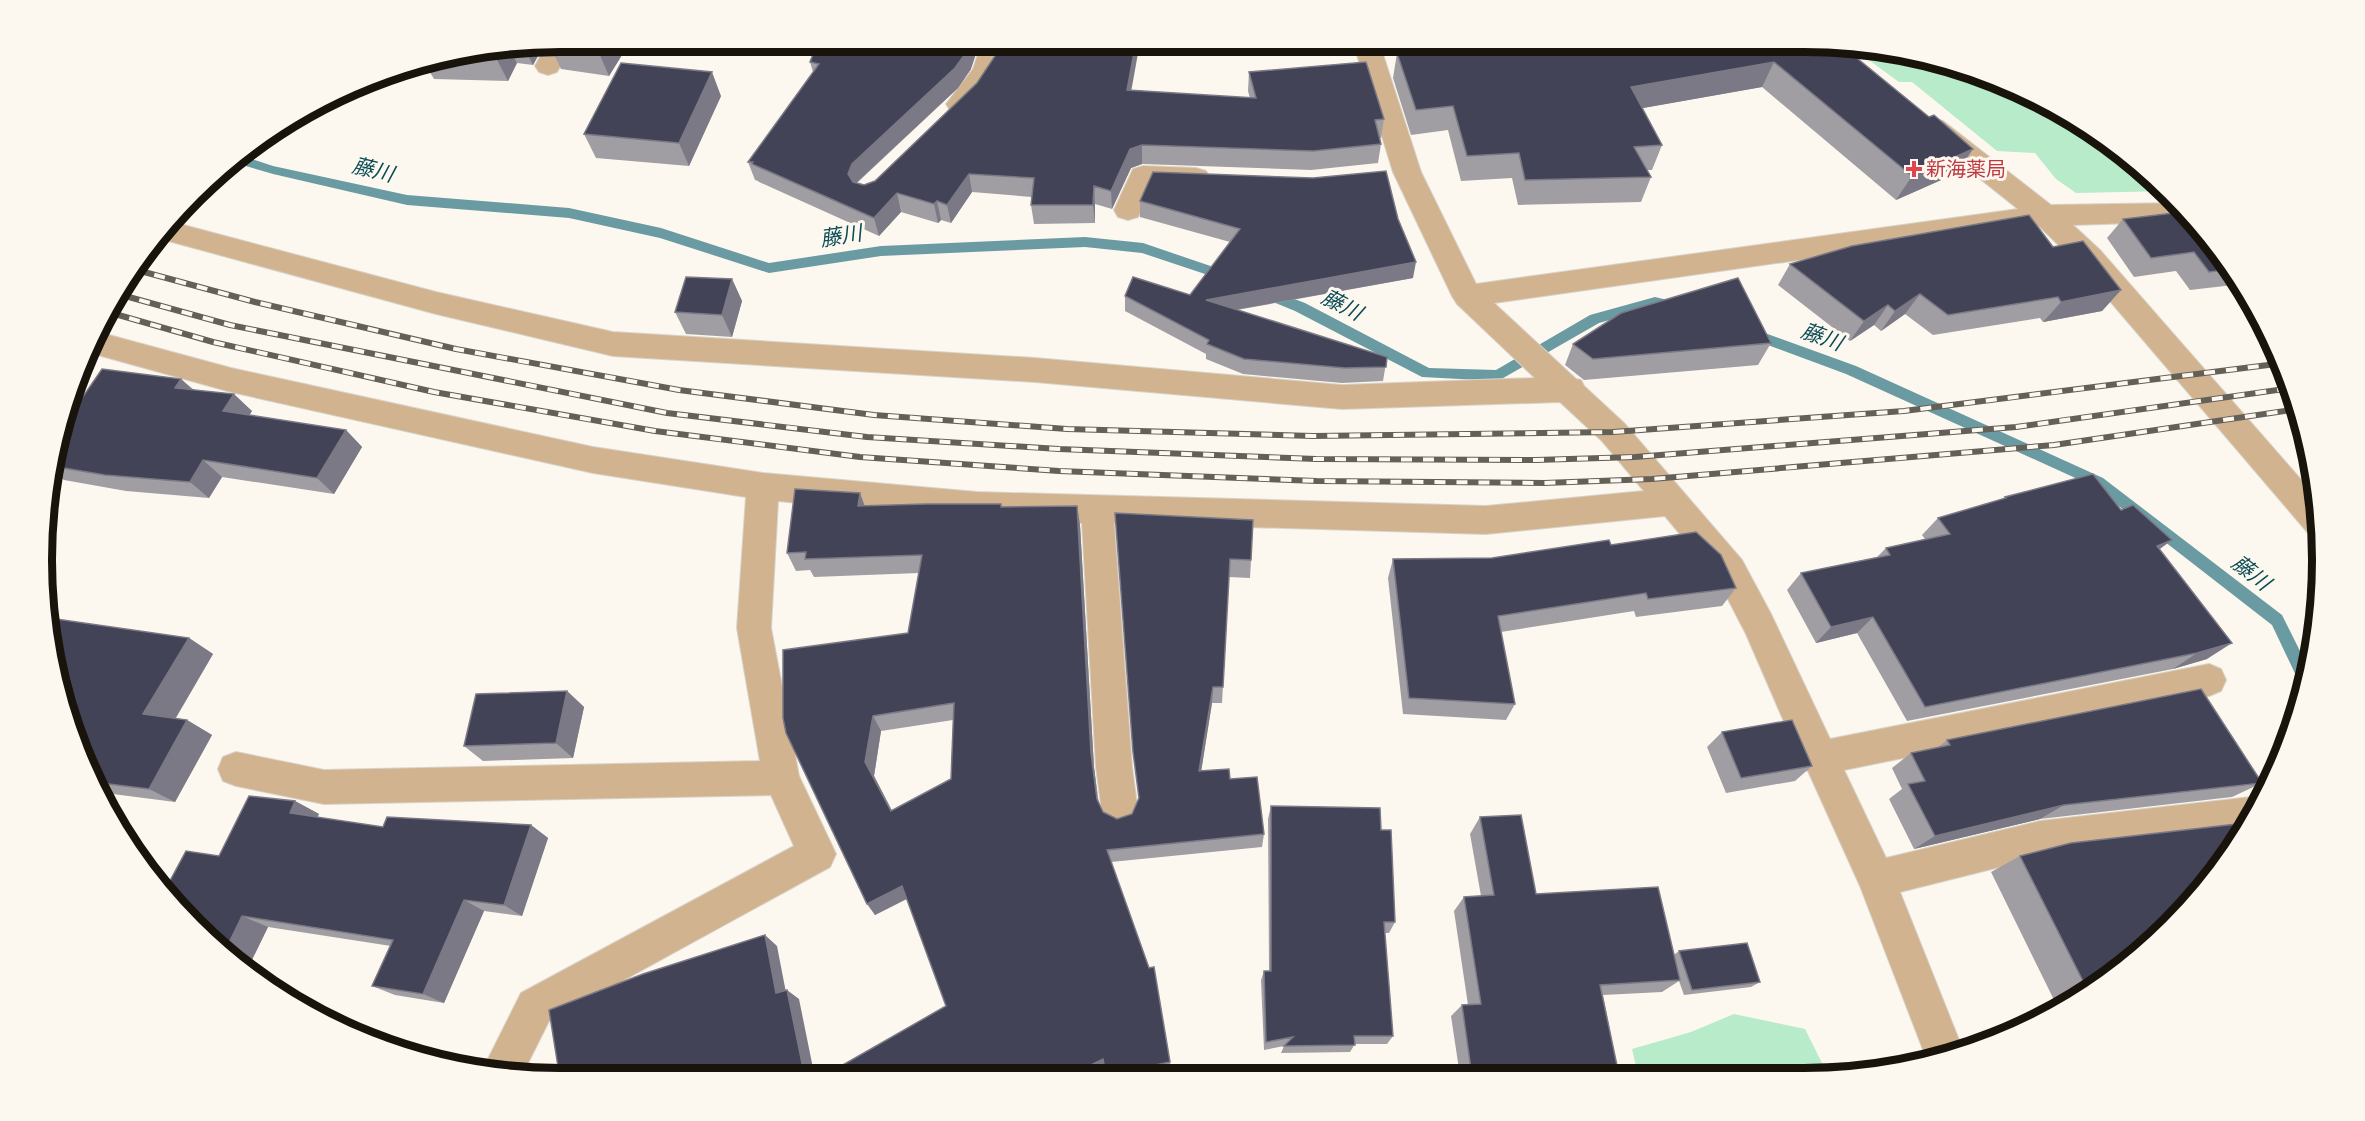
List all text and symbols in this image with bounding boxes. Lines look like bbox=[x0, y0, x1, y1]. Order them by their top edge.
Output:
water label: 藤川 bbox=[349, 150, 399, 189]
place label: 新海薬局 bbox=[1926, 155, 2006, 183]
marker: 新海薬局 bbox=[1907, 162, 1921, 176]
water label: 藤川 bbox=[818, 218, 866, 253]
water label: 藤川 bbox=[1317, 282, 1369, 328]
water label: 藤川 bbox=[1797, 316, 1849, 358]
water label: 藤川 bbox=[2226, 548, 2278, 598]

